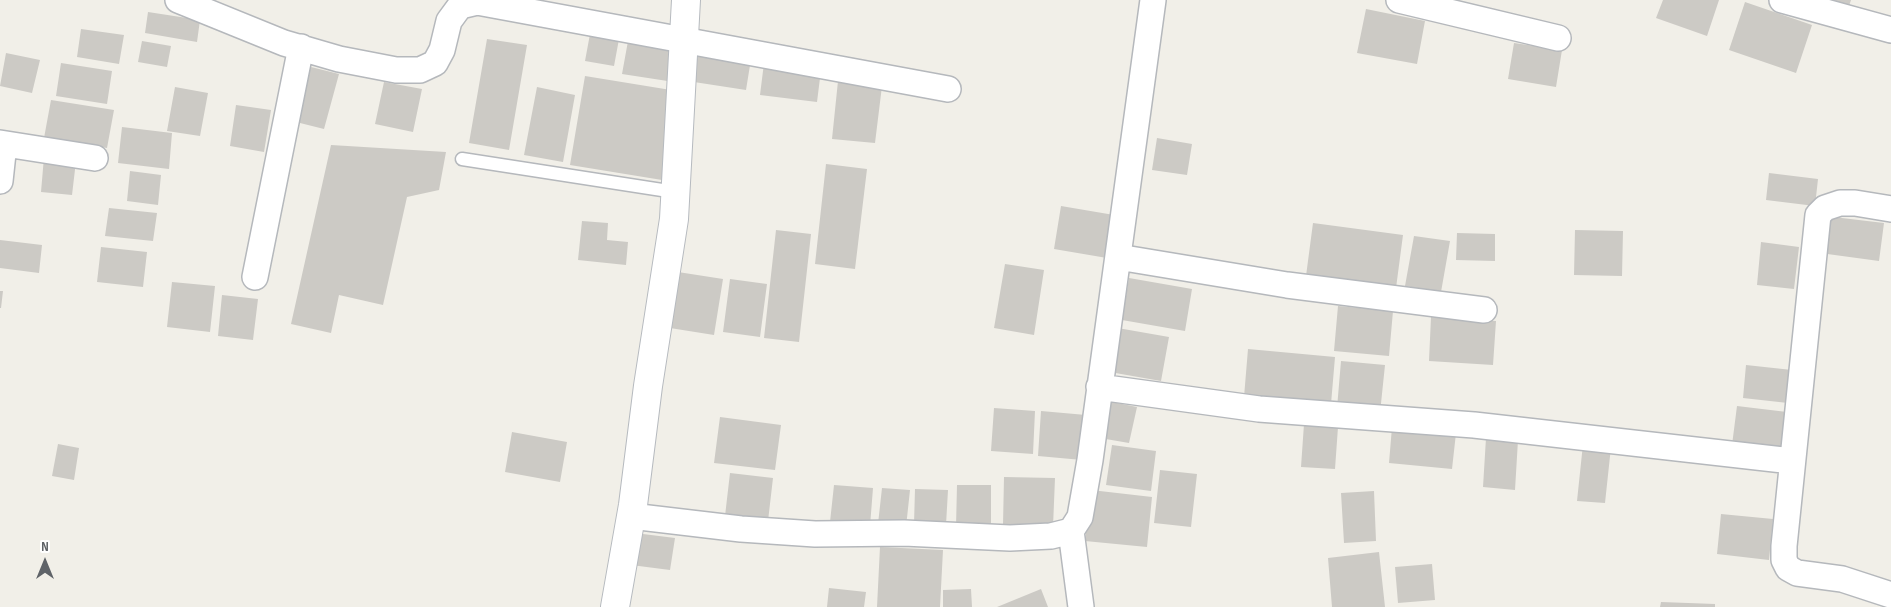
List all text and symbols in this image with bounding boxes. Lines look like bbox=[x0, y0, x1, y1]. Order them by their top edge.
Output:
north arrow bbox=[20, 537, 70, 587]
text: N bbox=[41, 538, 49, 555]

